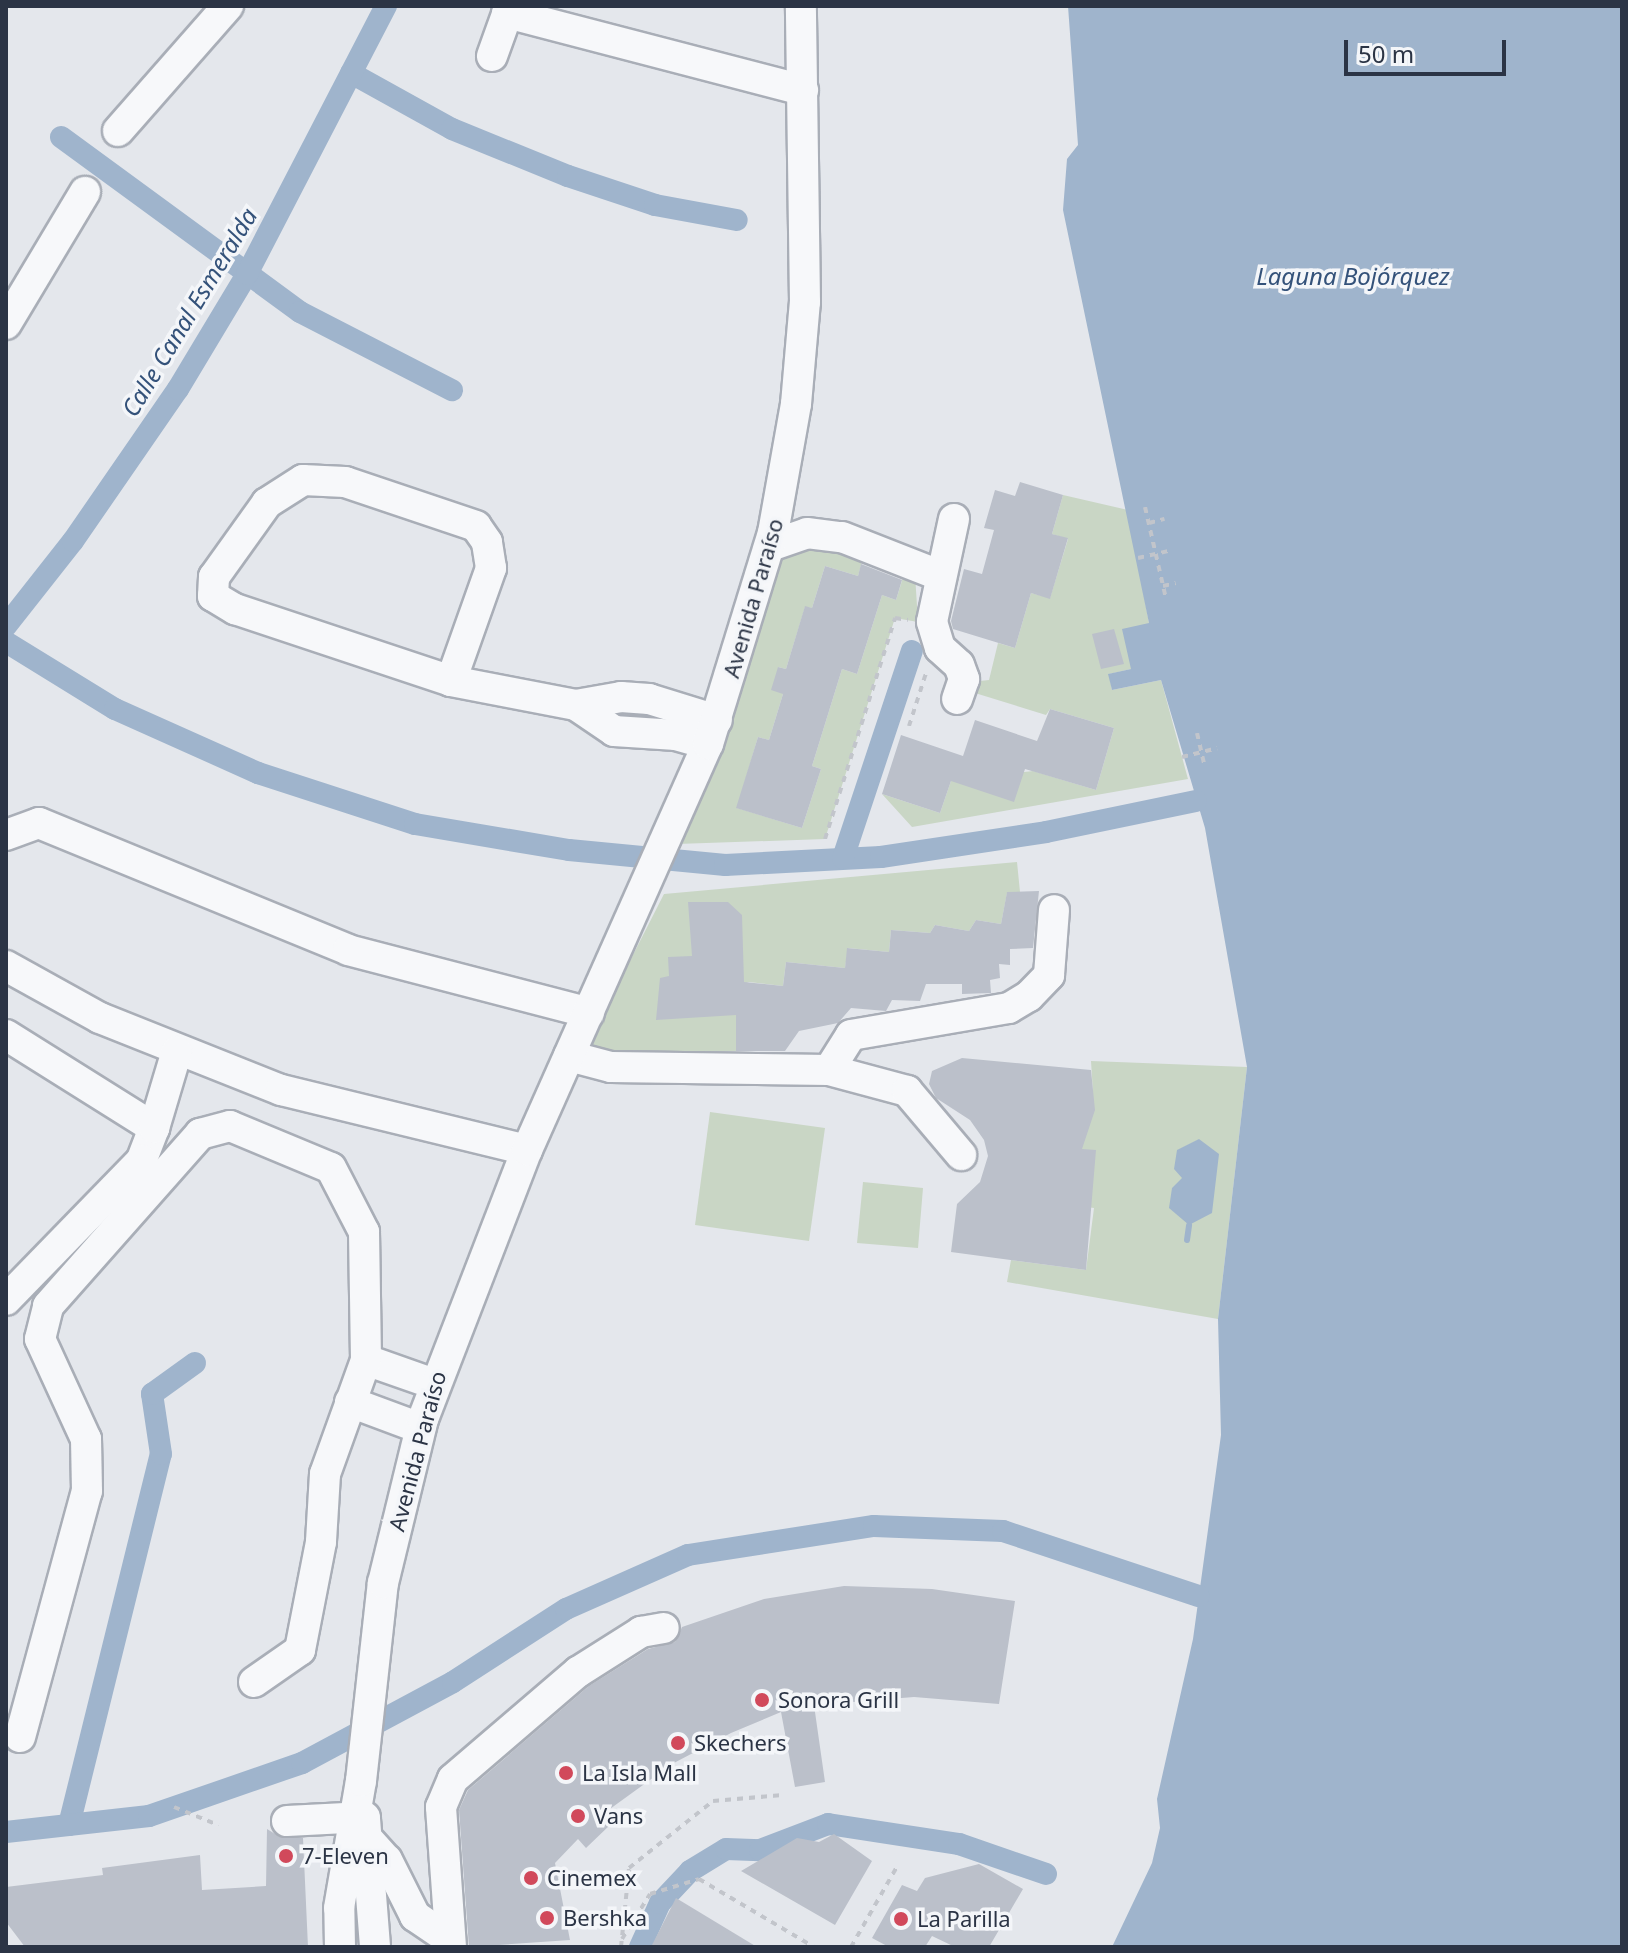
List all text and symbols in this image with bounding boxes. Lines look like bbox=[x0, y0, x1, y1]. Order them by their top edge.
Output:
scale bar bbox=[1348, 24, 1510, 74]
text: 50 m bbox=[1358, 37, 1414, 70]
water label: Calle Canal Esmeralda bbox=[115, 203, 263, 421]
water label: Laguna Bojórquez bbox=[1256, 262, 1450, 290]
street label: Avenida Paraíso bbox=[718, 515, 788, 681]
street label: Avenida Paraíso bbox=[383, 1368, 451, 1534]
place label: Sonora Grill bbox=[778, 1687, 899, 1713]
marker: Sonora Grill bbox=[753, 1691, 771, 1709]
place label: Skechers bbox=[694, 1730, 786, 1756]
marker: Skechers bbox=[669, 1734, 687, 1752]
place label: La Isla Mall bbox=[582, 1760, 697, 1786]
marker: La Isla Mall bbox=[557, 1764, 575, 1782]
place label: Vans bbox=[594, 1803, 643, 1829]
marker: Vans bbox=[569, 1807, 587, 1825]
place label: 7-Eleven bbox=[302, 1843, 389, 1869]
marker: 7-Eleven bbox=[277, 1847, 295, 1865]
place label: Cinemex bbox=[547, 1865, 637, 1891]
marker: Cinemex bbox=[522, 1869, 540, 1887]
place label: Bershka bbox=[563, 1905, 647, 1931]
place label: La Parilla bbox=[917, 1906, 1011, 1932]
marker: Bershka bbox=[538, 1909, 556, 1927]
marker: La Parilla bbox=[892, 1910, 910, 1928]

